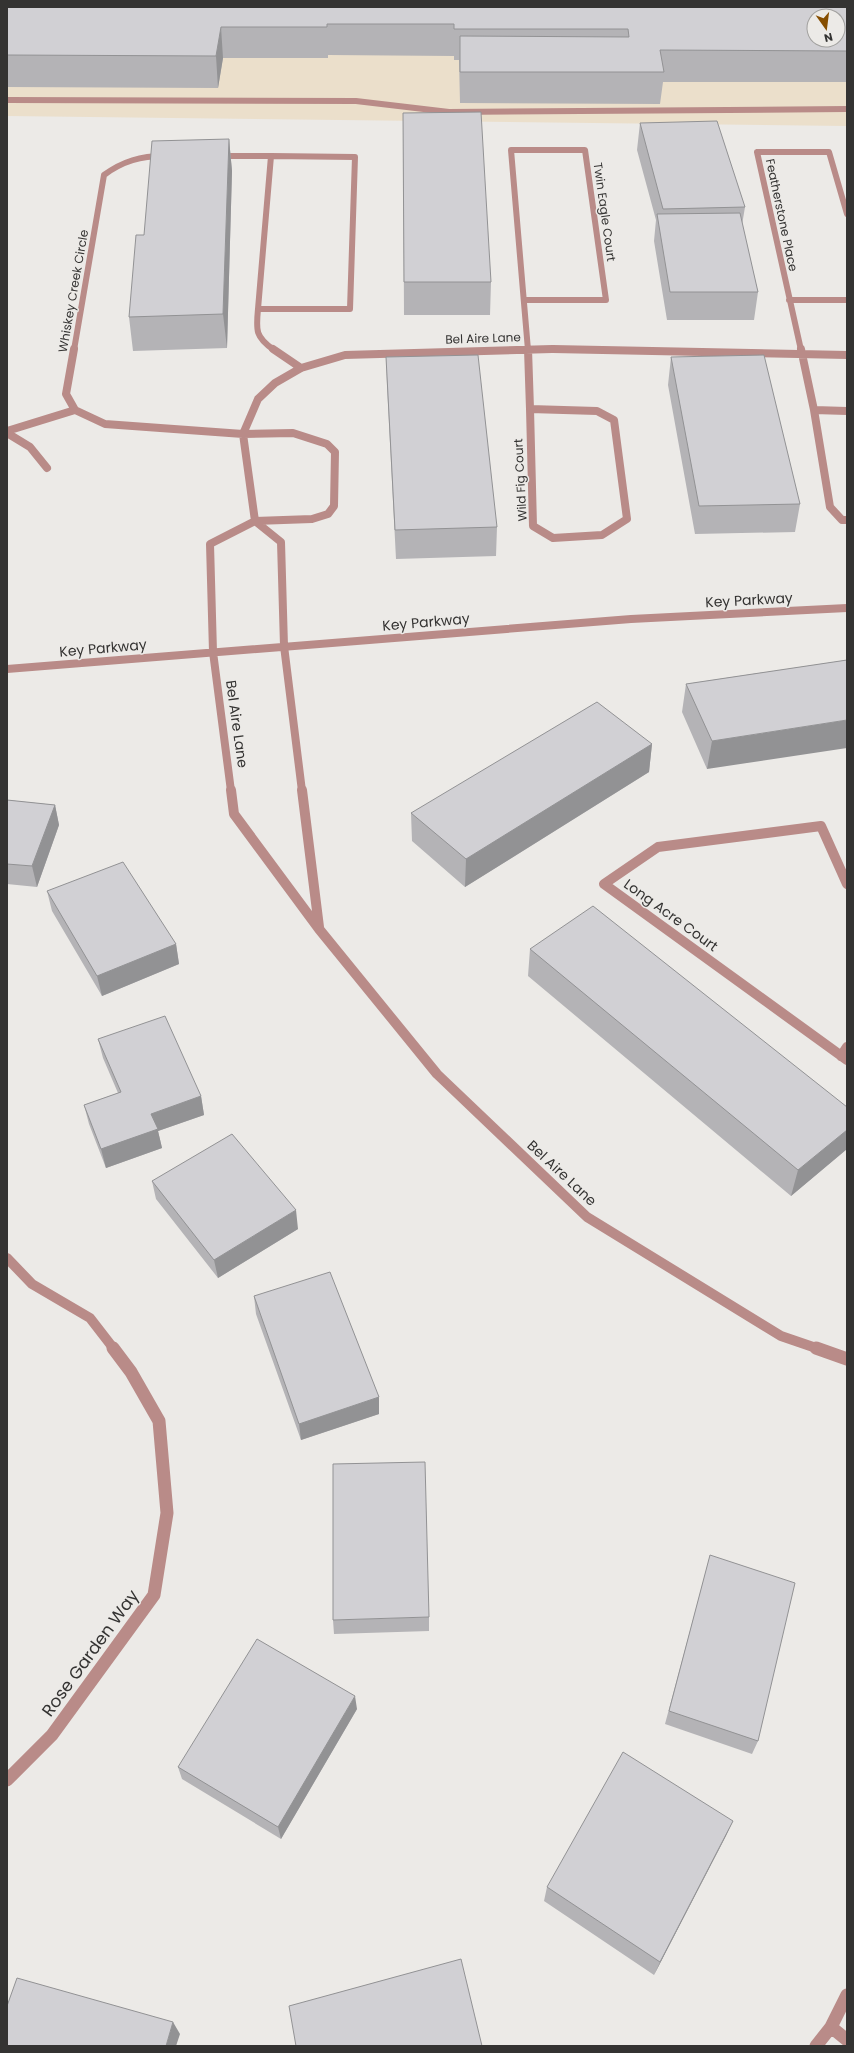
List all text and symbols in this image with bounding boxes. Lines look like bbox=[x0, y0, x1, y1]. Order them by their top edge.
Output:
north arrow bbox=[806, 8, 846, 48]
text: N bbox=[822, 29, 834, 46]
street label: Featherstone Place bbox=[762, 157, 802, 273]
street label: Twin Eagle Court bbox=[590, 161, 620, 263]
street label: Whiskey Creek Circle bbox=[54, 228, 92, 354]
street label: Bel Aire Lane bbox=[445, 328, 521, 348]
street label: Wild Fig Court bbox=[509, 438, 531, 522]
street label: Key Parkway bbox=[705, 588, 793, 612]
street label: Key Parkway bbox=[382, 608, 471, 636]
street label: Key Parkway bbox=[59, 634, 148, 662]
street label: Bel Aire Lane bbox=[221, 679, 253, 769]
street label: Long Acre Court bbox=[620, 874, 722, 956]
street label: Bel Aire Lane bbox=[523, 1136, 601, 1211]
street label: Rose Garden Way bbox=[36, 1584, 144, 1721]

